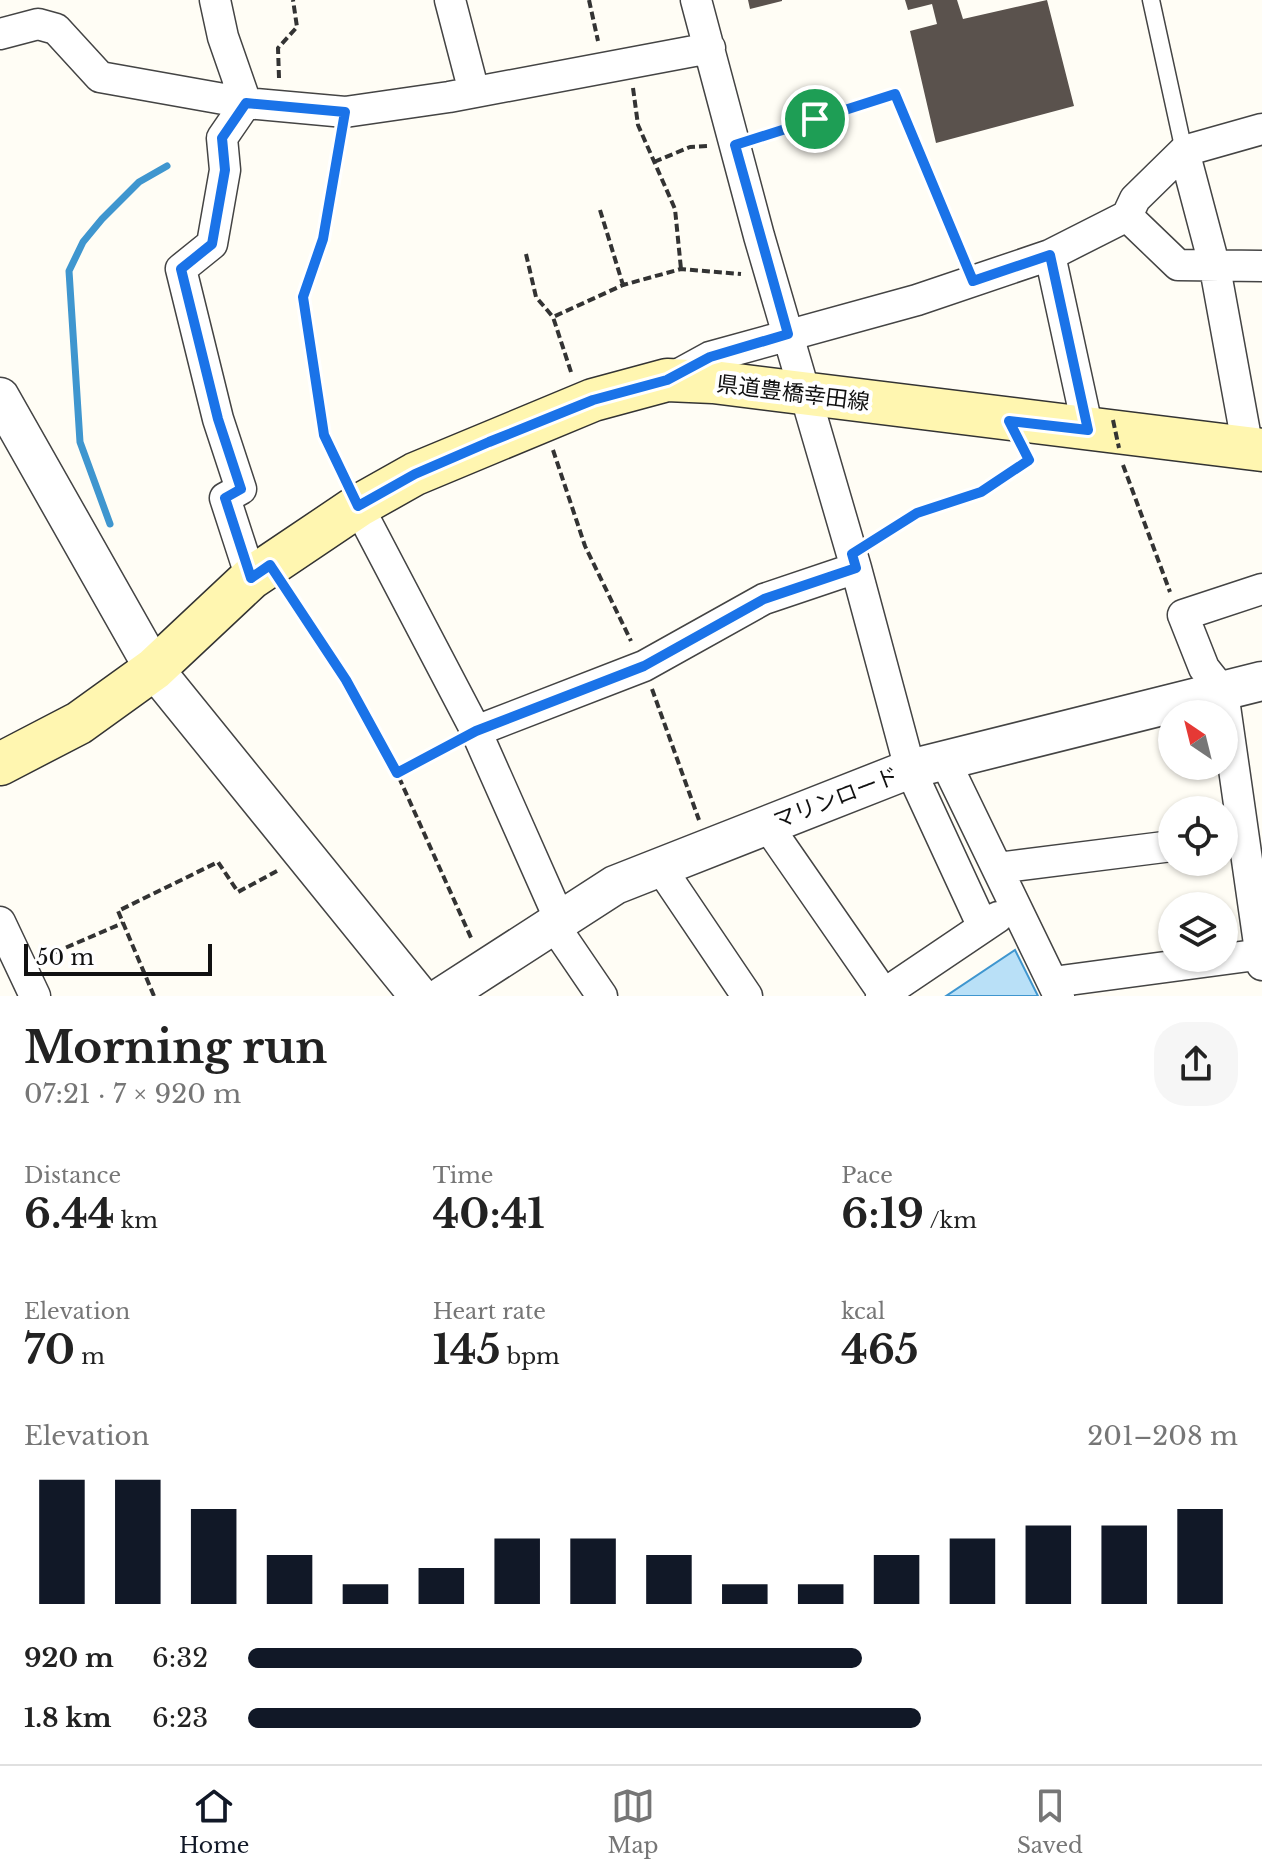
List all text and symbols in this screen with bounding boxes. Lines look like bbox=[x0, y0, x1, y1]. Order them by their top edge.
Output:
pin bbox=[781, 85, 849, 153]
icon: arrive bbox=[793, 97, 837, 141]
street label: 県道豊橋幸田線 bbox=[715, 370, 871, 416]
north arrow bbox=[1158, 700, 1238, 780]
map controls bbox=[1158, 700, 1238, 972]
street label: マリンロード bbox=[770, 762, 902, 834]
button: locate bbox=[1158, 796, 1238, 876]
button: layers bbox=[1158, 892, 1238, 972]
scale bar bbox=[24, 940, 212, 976]
text: 50 m bbox=[36, 944, 94, 971]
text: Morning run bbox=[24, 1020, 327, 1075]
button: share bbox=[1154, 1022, 1238, 1106]
text: 07:21 · 7 × 920 m bbox=[24, 1078, 241, 1110]
text: Distance bbox=[24, 1162, 121, 1189]
text: Time bbox=[433, 1162, 493, 1189]
text: Pace bbox=[841, 1162, 893, 1189]
text: 6.44 bbox=[24, 1189, 114, 1239]
text: 40:41 bbox=[433, 1189, 545, 1239]
text: 6:19 bbox=[841, 1189, 924, 1239]
text: km bbox=[114, 1207, 158, 1234]
text: /km bbox=[924, 1207, 977, 1234]
text: Elevation bbox=[24, 1298, 130, 1325]
text: Heart rate bbox=[433, 1298, 546, 1325]
text: kcal bbox=[841, 1298, 885, 1325]
text: 70 bbox=[24, 1325, 75, 1375]
text: 145 bbox=[433, 1325, 500, 1375]
text: 465 bbox=[841, 1325, 919, 1375]
text: m bbox=[75, 1343, 105, 1370]
text: bpm bbox=[500, 1343, 560, 1370]
text: Elevation bbox=[24, 1420, 150, 1452]
text: 201–208 m bbox=[1087, 1420, 1238, 1452]
text: 920 m bbox=[24, 1642, 114, 1674]
text: 6:32 bbox=[152, 1642, 208, 1674]
text: 1.8 km bbox=[24, 1702, 112, 1734]
text: 6:23 bbox=[152, 1702, 208, 1734]
tab: Home bbox=[179, 1784, 249, 1859]
tab: Map bbox=[607, 1784, 659, 1859]
tab: Saved bbox=[1017, 1784, 1083, 1859]

